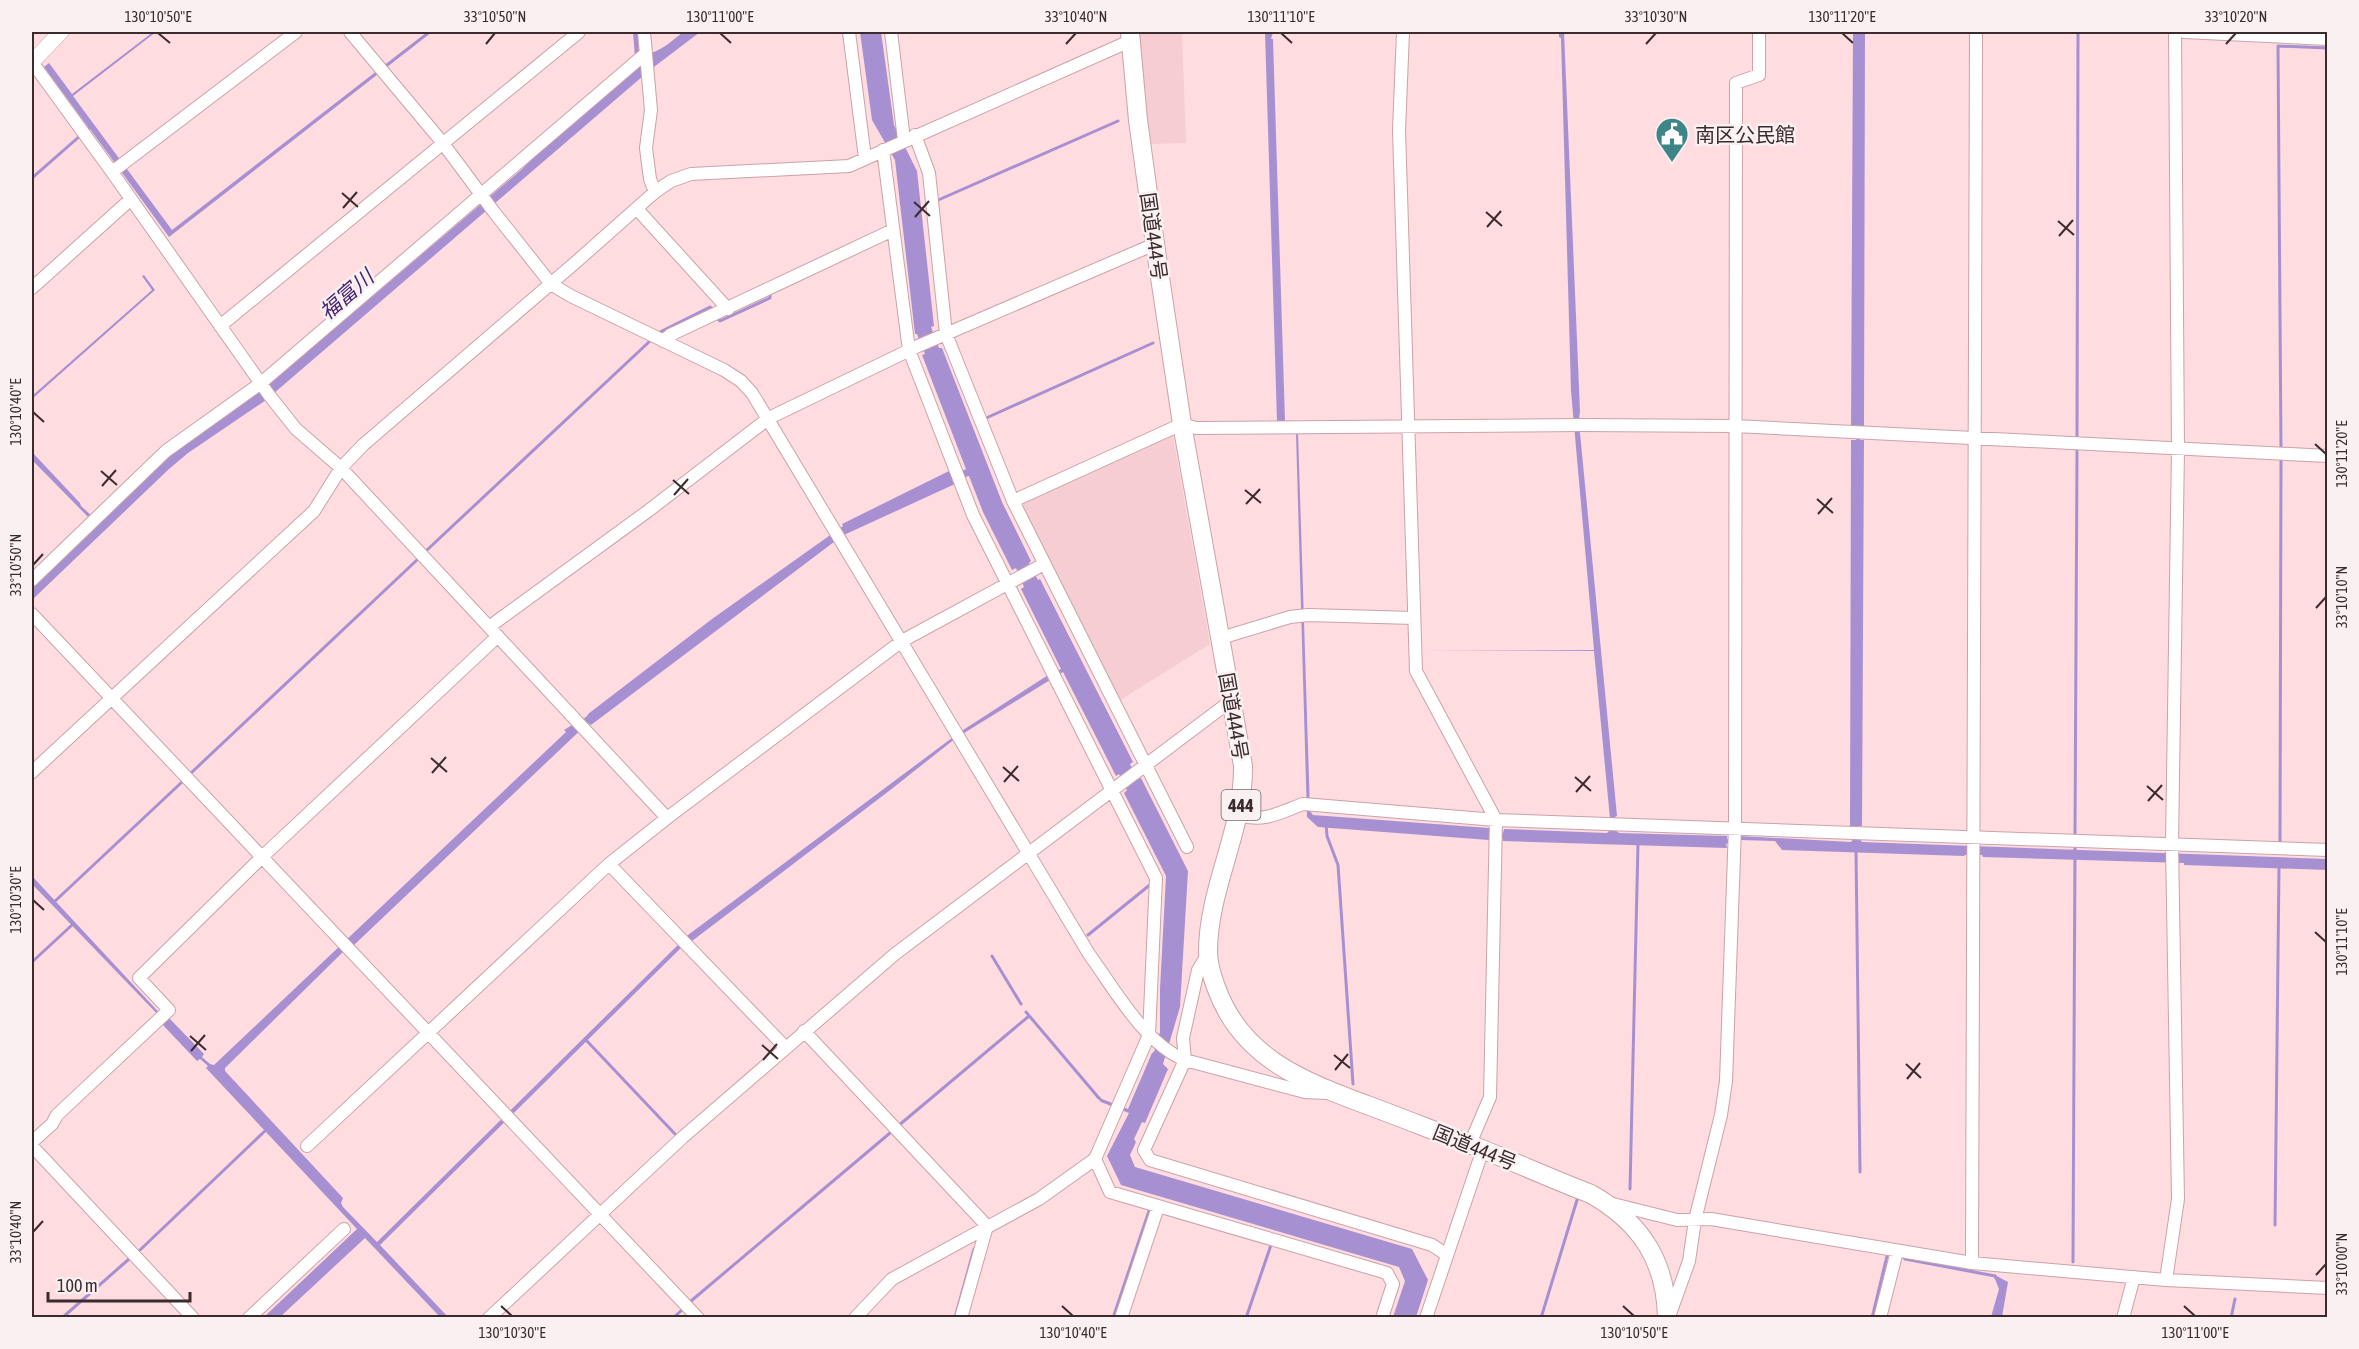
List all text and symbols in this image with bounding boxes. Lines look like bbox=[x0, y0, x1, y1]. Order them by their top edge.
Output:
text: 130°10'50"E bbox=[124, 8, 192, 25]
text: 33°10'50"N bbox=[464, 8, 526, 25]
text: 130°11'00"E bbox=[686, 8, 754, 25]
text: 33°10'40"N bbox=[1045, 8, 1107, 25]
text: 130°11'10"E bbox=[1247, 8, 1315, 25]
text: 33°10'30"N bbox=[1625, 8, 1687, 25]
text: 130°11'20"E bbox=[1808, 8, 1876, 25]
text: 33°10'20"N bbox=[2205, 8, 2267, 25]
public building icon: 南区公民館 bbox=[1654, 116, 1690, 163]
place label: 南区公民館 bbox=[1695, 123, 1795, 146]
street label: 国道444号 bbox=[1136, 191, 1172, 281]
water label: 福富川 bbox=[314, 263, 379, 324]
text: 130°10'40"E bbox=[7, 378, 24, 446]
text: 130°11'20"E bbox=[2333, 420, 2350, 488]
text: 33°10'50"N bbox=[7, 534, 24, 596]
text: 33°10'10"N bbox=[2333, 566, 2350, 628]
street label: 国道444号 bbox=[1215, 671, 1253, 761]
road number: 444 bbox=[1222, 790, 1260, 820]
text: 130°10'30"E bbox=[7, 866, 24, 934]
text: 130°11'10"E bbox=[2333, 908, 2350, 976]
street label: 国道444号 bbox=[1430, 1120, 1520, 1174]
text: 33°10'40"N bbox=[7, 1201, 24, 1263]
text: 33°10'00"N bbox=[2333, 1233, 2350, 1295]
scale bar bbox=[48, 1265, 190, 1303]
text: 100 m bbox=[57, 1275, 98, 1296]
text: 130°10'30"E bbox=[478, 1324, 546, 1341]
text: 130°10'40"E bbox=[1039, 1324, 1107, 1341]
text: 130°10'50"E bbox=[1600, 1324, 1668, 1341]
text: 130°11'00"E bbox=[2161, 1324, 2229, 1341]

